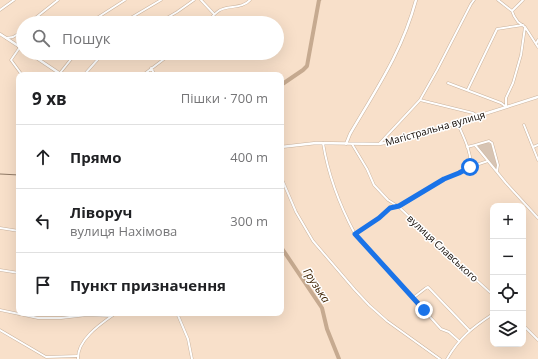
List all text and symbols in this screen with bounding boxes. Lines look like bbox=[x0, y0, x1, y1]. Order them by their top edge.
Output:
search box bbox=[16, 16, 284, 60]
icon: search bbox=[30, 27, 52, 49]
text: Пошук bbox=[62, 28, 111, 48]
text: 9 хв bbox=[32, 87, 67, 110]
text: Пішки · 700 m bbox=[181, 89, 268, 107]
street label: Магістральна вулиця bbox=[383, 107, 487, 149]
icon: ahead bbox=[32, 146, 54, 168]
text: Прямо bbox=[70, 147, 122, 167]
text: 400 m bbox=[230, 148, 268, 166]
route start bbox=[461, 158, 479, 176]
text: Ліворуч bbox=[70, 202, 132, 222]
map controls bbox=[490, 203, 526, 347]
button: + bbox=[490, 203, 526, 239]
icon: left bbox=[32, 210, 54, 232]
street label: вулиця Славського bbox=[404, 211, 482, 285]
text: 300 m bbox=[230, 212, 268, 230]
text: вулиця Нахімова bbox=[70, 222, 177, 240]
button: − bbox=[490, 239, 526, 275]
water label: Грузька bbox=[300, 265, 334, 305]
icon: arrive bbox=[32, 274, 54, 296]
text: Пункт призначення bbox=[70, 275, 226, 295]
button: locate bbox=[490, 275, 526, 311]
route end bbox=[415, 301, 433, 319]
button: layers bbox=[490, 311, 526, 347]

